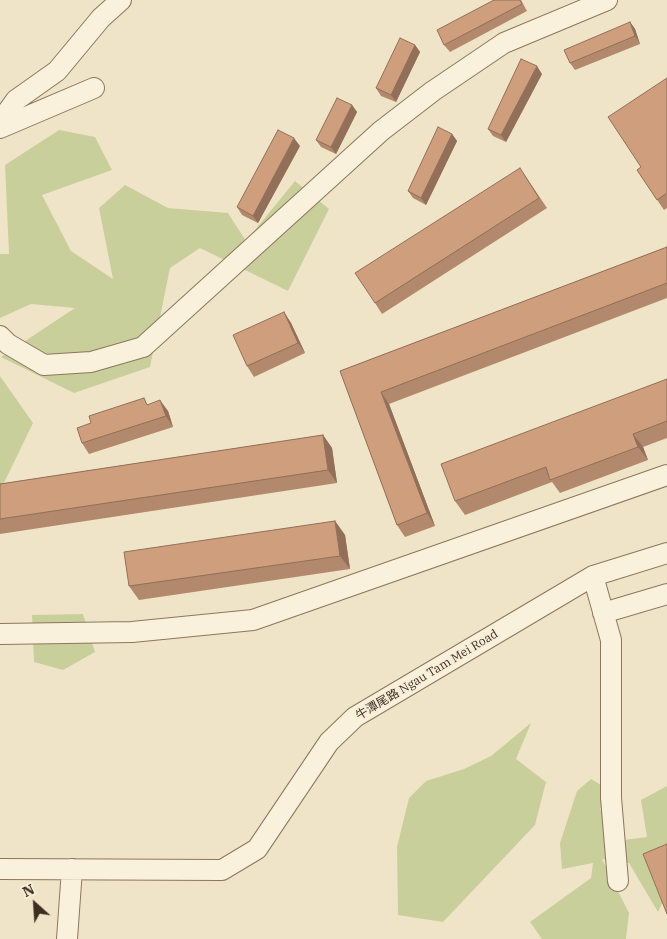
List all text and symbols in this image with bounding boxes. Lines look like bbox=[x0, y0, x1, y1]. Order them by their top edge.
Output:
street label: 牛潭尾路 Ngau Tam Mei Road bbox=[353, 627, 501, 723]
north arrow bbox=[10, 879, 60, 929]
text: N bbox=[19, 880, 37, 901]

